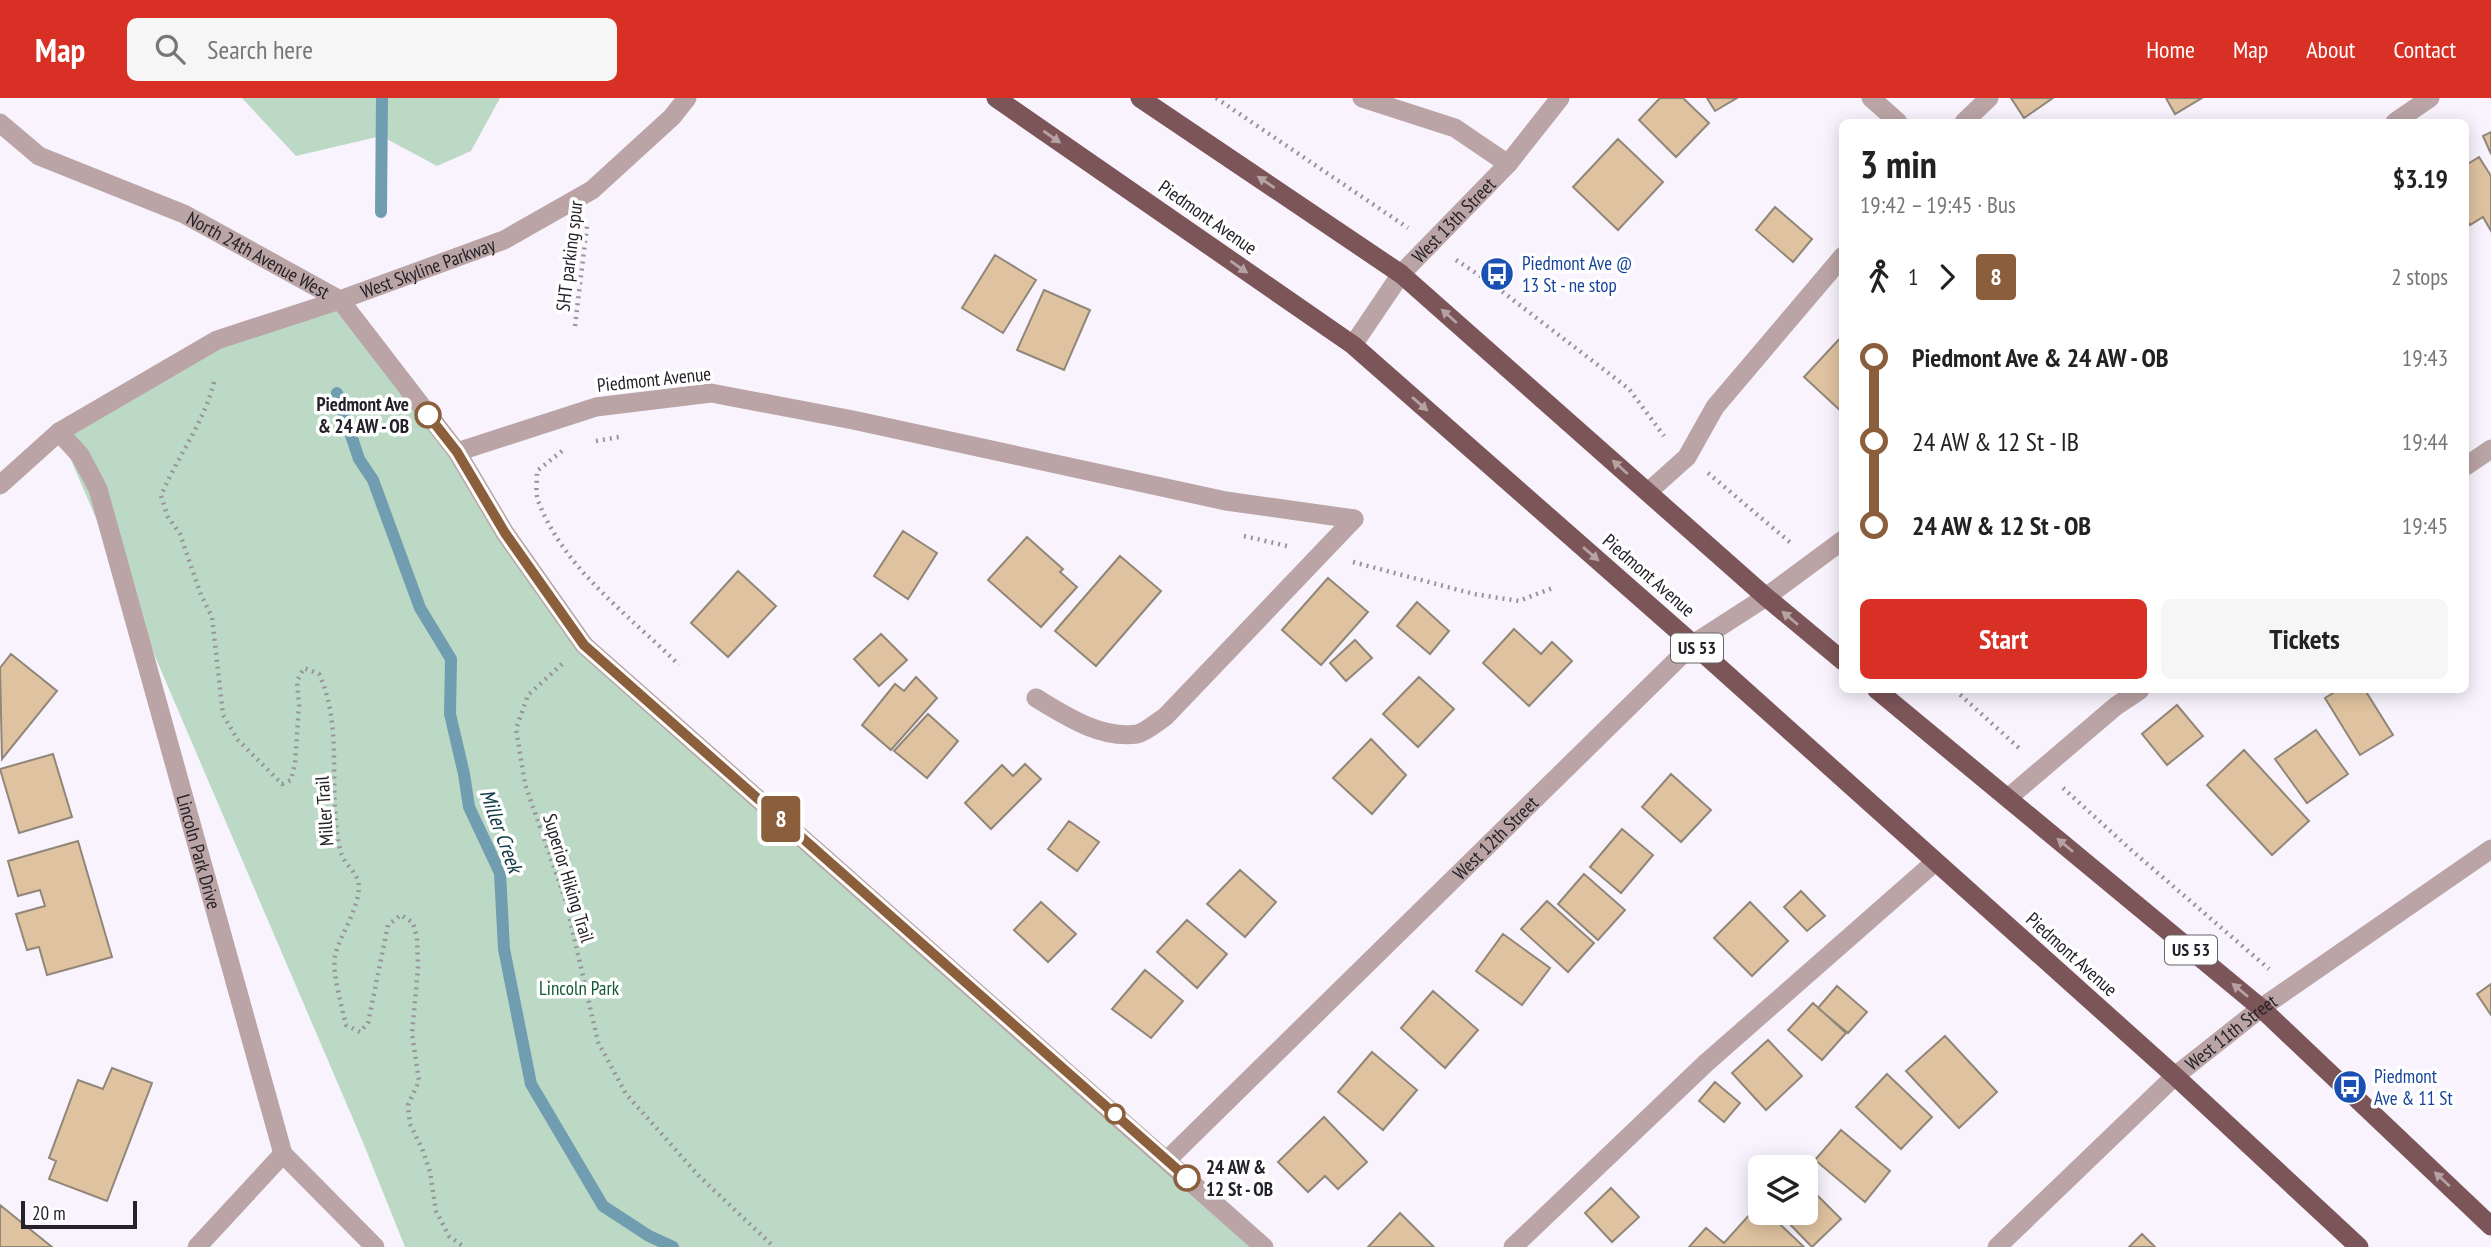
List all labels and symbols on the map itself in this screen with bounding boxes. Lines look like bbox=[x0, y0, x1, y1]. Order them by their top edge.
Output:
one-way arrow bbox=[1043, 130, 1061, 144]
street label: West 13th Street bbox=[1407, 172, 1501, 268]
street label: Piedmont Avenue bbox=[1154, 174, 1262, 260]
one-way arrow bbox=[1256, 176, 1276, 189]
street label: SHT parking spur bbox=[550, 198, 588, 313]
street label: North 24th Avenue West bbox=[183, 206, 335, 304]
street label: West Skyline Parkway bbox=[357, 232, 499, 303]
place label: Piedmont Ave @ 13 St - ne stop bbox=[1522, 251, 1632, 297]
bus stop icon: Piedmont Ave @ 13 St - ne stop bbox=[1478, 255, 1516, 293]
one-way arrow bbox=[1230, 260, 1248, 274]
one-way arrow bbox=[1441, 309, 1458, 324]
street label: Piedmont Avenue bbox=[596, 361, 712, 397]
place label: Piedmont Ave & 24 AW - OB bbox=[317, 392, 409, 438]
one-way arrow bbox=[1411, 396, 1429, 412]
marker: Piedmont Ave & 24 AW - OB bbox=[415, 402, 441, 428]
one-way arrow bbox=[1611, 460, 1628, 475]
street label: Piedmont Avenue bbox=[1598, 528, 1700, 622]
one-way arrow bbox=[1582, 546, 1600, 562]
one-way arrow bbox=[1782, 610, 1800, 625]
road number: US 53 bbox=[1671, 634, 1723, 662]
street label: Miller Trail bbox=[310, 775, 338, 847]
water label: Miller Creek bbox=[474, 785, 530, 879]
street label: West 12th Street bbox=[1448, 790, 1544, 885]
street label: Lincoln Park Drive bbox=[171, 791, 226, 912]
line badge: 8 bbox=[758, 796, 804, 842]
street label: Superior Hiking Trail bbox=[538, 811, 600, 946]
one-way arrow bbox=[2056, 838, 2073, 853]
street label: Piedmont Avenue bbox=[2021, 907, 2123, 1001]
road number: US 53 bbox=[2165, 936, 2217, 964]
park label: Lincoln Park bbox=[539, 976, 620, 1000]
one-way arrow bbox=[2231, 983, 2248, 998]
street label: West 11th Street bbox=[2180, 988, 2282, 1075]
place label: Piedmont Ave & 11 St bbox=[2374, 1064, 2453, 1110]
bus stop icon: Piedmont Ave & 11 St bbox=[2331, 1068, 2369, 1106]
unlabelled marker bbox=[1105, 1104, 1125, 1124]
place label: 24 AW & 12 St - OB bbox=[1206, 1155, 1273, 1201]
marker: 24 AW & 12 St - OB bbox=[1174, 1165, 1200, 1191]
one-way arrow bbox=[2434, 1171, 2451, 1187]
scale bar bbox=[21, 1198, 136, 1230]

